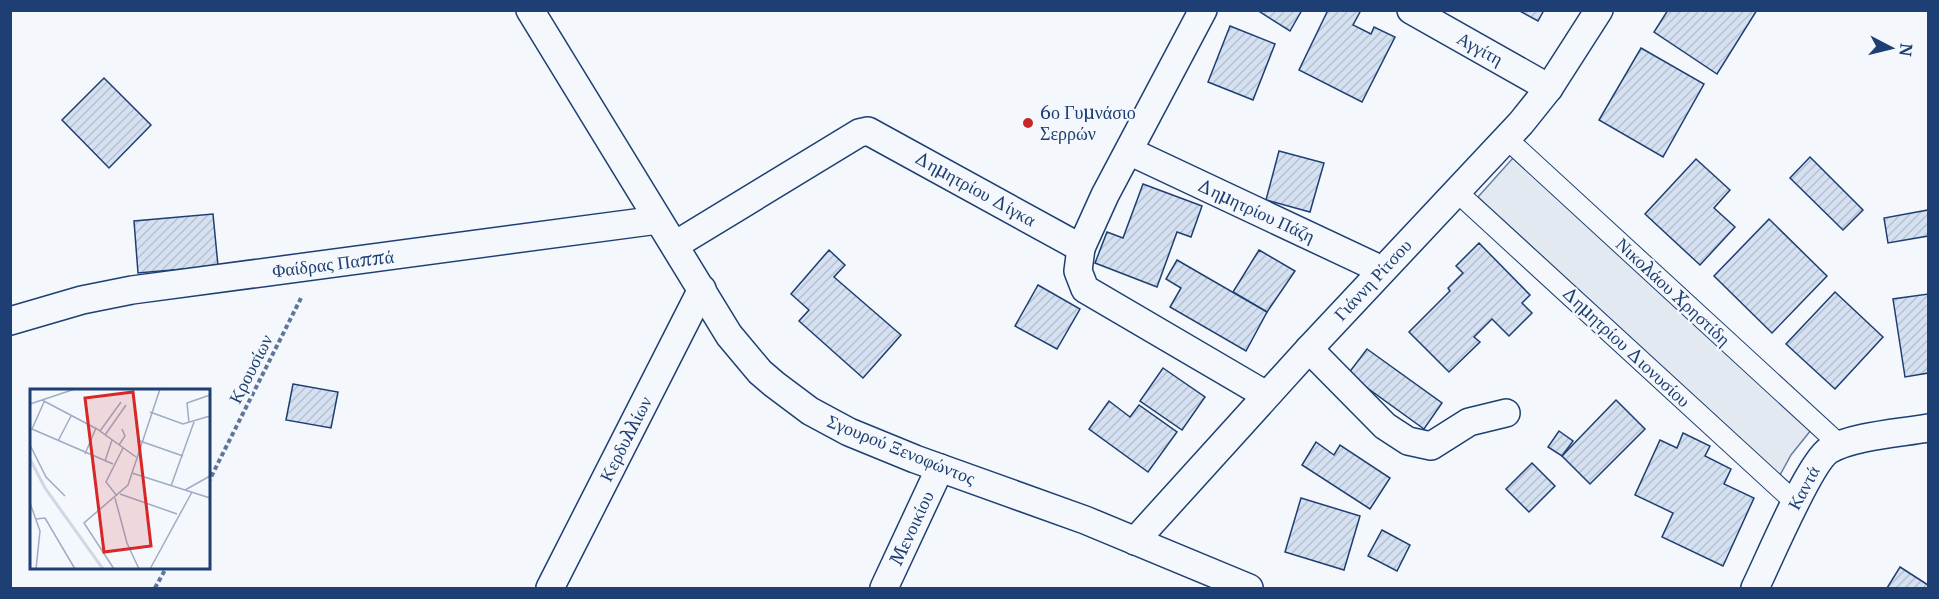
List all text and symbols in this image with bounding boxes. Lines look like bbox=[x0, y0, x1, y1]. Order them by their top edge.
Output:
north arrow bbox=[1861, 18, 1921, 78]
street label: Αγγίτη bbox=[1453, 27, 1507, 71]
text: N bbox=[1895, 42, 1917, 58]
place label: 6ο Γυμνάσιο Σερρών bbox=[1040, 101, 1136, 145]
marker: 6ο Γυμνάσιο Σερρών bbox=[1021, 116, 1035, 130]
street label: Δημητρίου Δίγκα bbox=[911, 146, 1040, 232]
street label: Δημητρίου Πάζη bbox=[1194, 173, 1319, 248]
street label: Νικολάου Χρηστίδη bbox=[1611, 233, 1736, 351]
street label: Γιάννη Ρίτσου bbox=[1329, 234, 1416, 325]
street label: Φαίδρας Παππά bbox=[271, 245, 396, 282]
street label: Δημητρίου Διονυσίου bbox=[1557, 281, 1695, 412]
street label: Κρουσίων bbox=[223, 330, 278, 407]
inset map bbox=[30, 389, 210, 569]
street label: Κερδυλλίων bbox=[594, 392, 657, 485]
street label: Σγουρού Ξενοφώντος bbox=[824, 409, 979, 490]
street label: Καντά bbox=[1782, 461, 1825, 514]
street label: Μενοικίου bbox=[884, 487, 939, 569]

